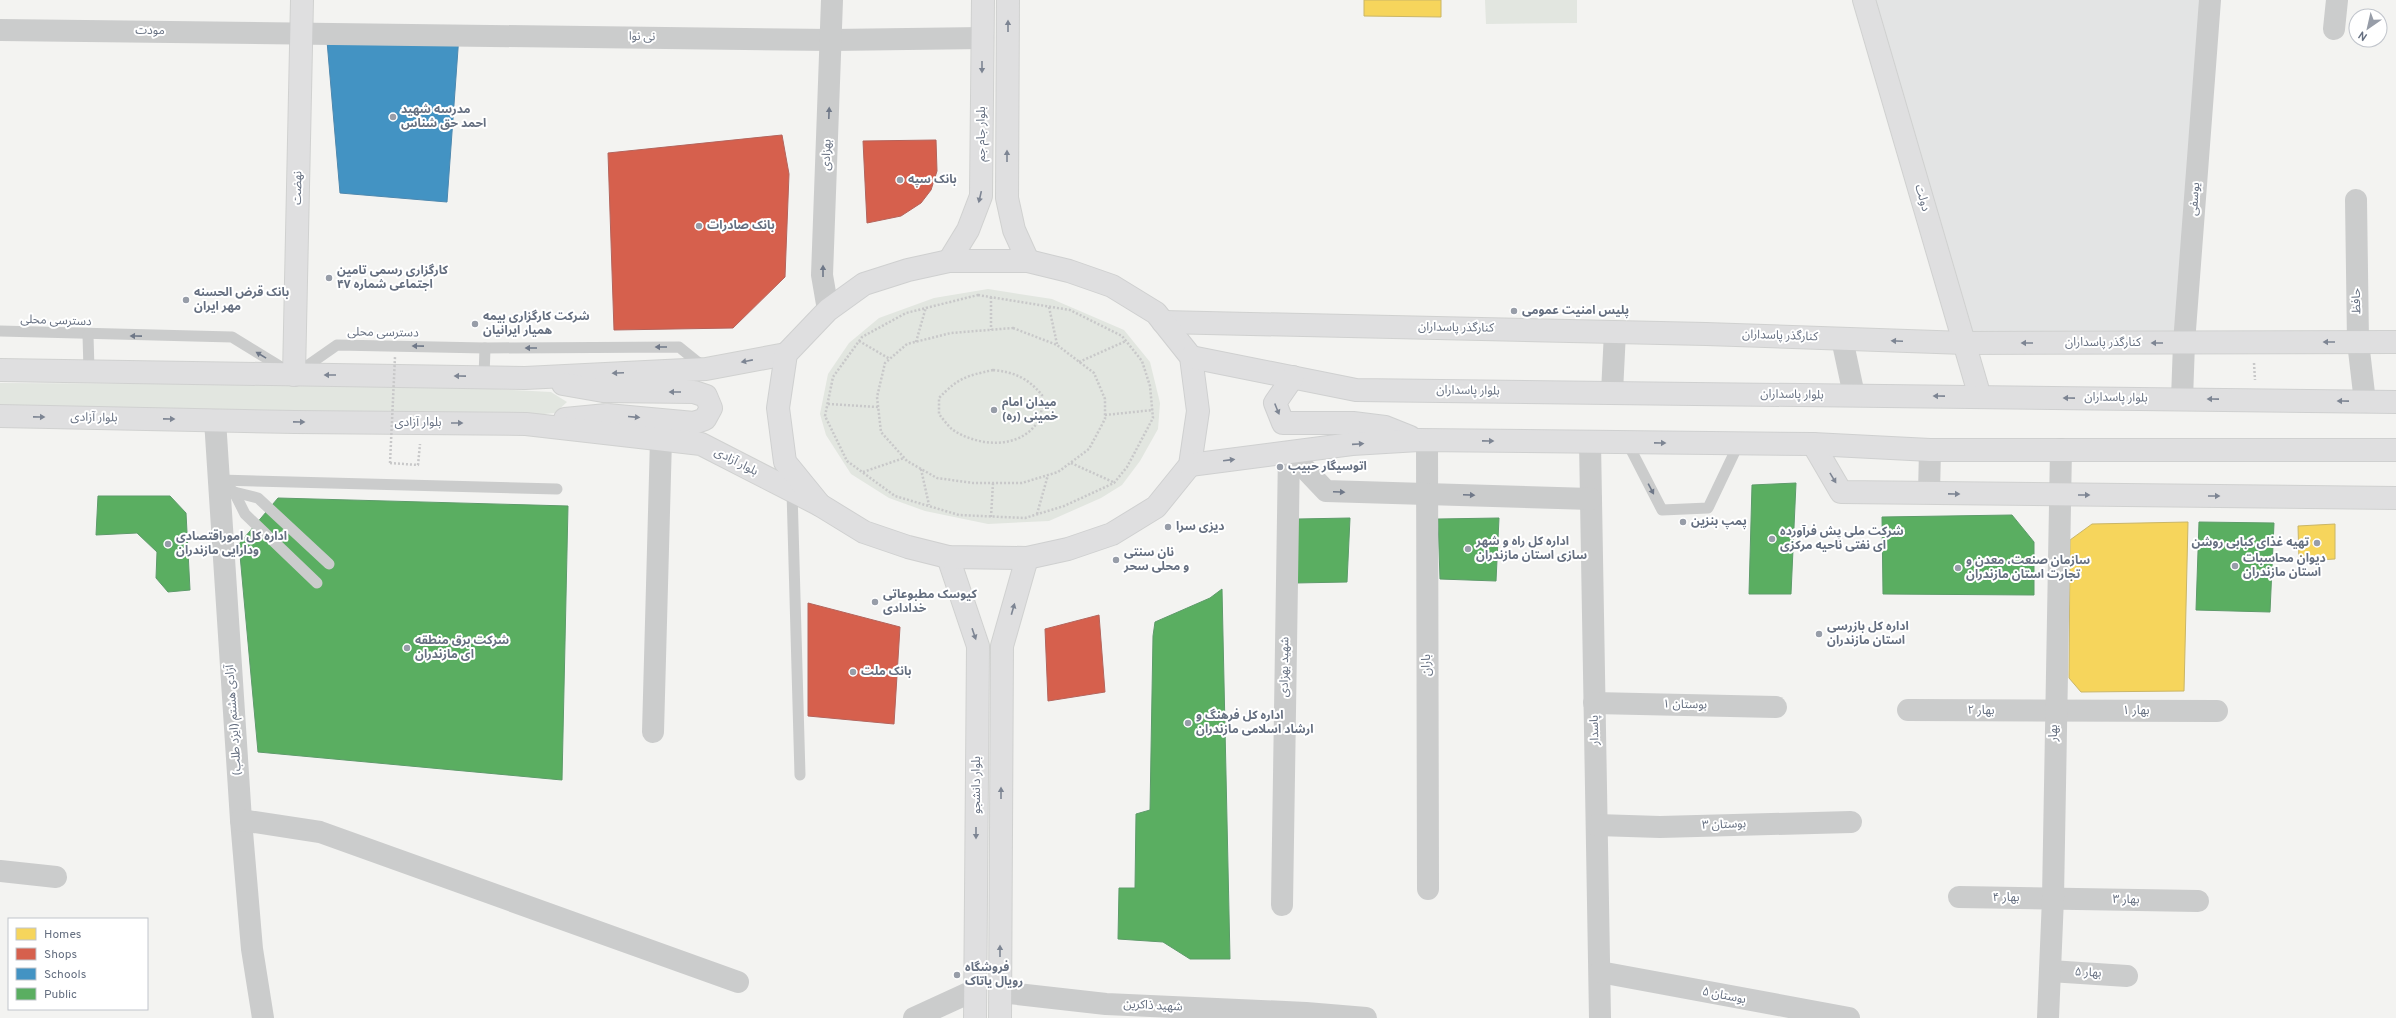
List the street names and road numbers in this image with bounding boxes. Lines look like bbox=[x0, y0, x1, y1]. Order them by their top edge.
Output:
street label: مودت bbox=[135, 23, 165, 39]
street label: نی نوا bbox=[629, 29, 655, 45]
street label: بلوار جام جم bbox=[974, 106, 990, 162]
street label: بهزادی bbox=[818, 139, 836, 171]
street label: نهضت bbox=[290, 171, 306, 205]
street label: یوسفی bbox=[2186, 182, 2204, 216]
street label: دولت bbox=[1911, 183, 1934, 214]
street label: حافظ bbox=[2349, 288, 2365, 314]
street label: دسترسی محلی bbox=[20, 312, 92, 330]
street label: کنارگذر پاسداران bbox=[1418, 319, 1495, 337]
street label: دسترسی محلی bbox=[347, 324, 419, 342]
street label: کنارگذر پاسداران bbox=[1742, 327, 1819, 345]
street label: کنارگذر پاسداران bbox=[2065, 335, 2142, 351]
street label: بلوار پاسداران bbox=[1436, 382, 1500, 400]
street label: بلوار پاسداران bbox=[1760, 386, 1824, 404]
street label: بلوار پاسداران bbox=[2084, 389, 2148, 407]
street label: بلوار آزادی bbox=[70, 410, 118, 426]
street label: بلوار آزادی bbox=[394, 415, 442, 431]
street label: بلوار آزادی bbox=[711, 444, 761, 480]
street label: شهید بهزادی bbox=[1276, 637, 1294, 697]
street label: باران bbox=[1419, 654, 1435, 676]
street label: آزادی هشتم (ایزد طلب) bbox=[222, 664, 246, 776]
street label: بوستان ۱ bbox=[1663, 697, 1707, 713]
street label: بهار ۲ bbox=[1968, 703, 1994, 719]
street label: بهار ۱ bbox=[2123, 703, 2149, 719]
street label: پاسدار bbox=[1587, 715, 1603, 746]
street label: بهار bbox=[2046, 724, 2062, 743]
street label: بلوار دانشجو bbox=[969, 756, 985, 814]
street label: بوستان ۳ bbox=[1702, 816, 1746, 834]
street label: بهار ۴ bbox=[1993, 890, 2019, 906]
street label: بهار ۳ bbox=[2112, 892, 2140, 908]
street label: بهار ۵ bbox=[2074, 964, 2102, 982]
street label: بوستان ۵ bbox=[1701, 984, 1747, 1008]
street label: شهید ذاکرین bbox=[1123, 996, 1183, 1016]

